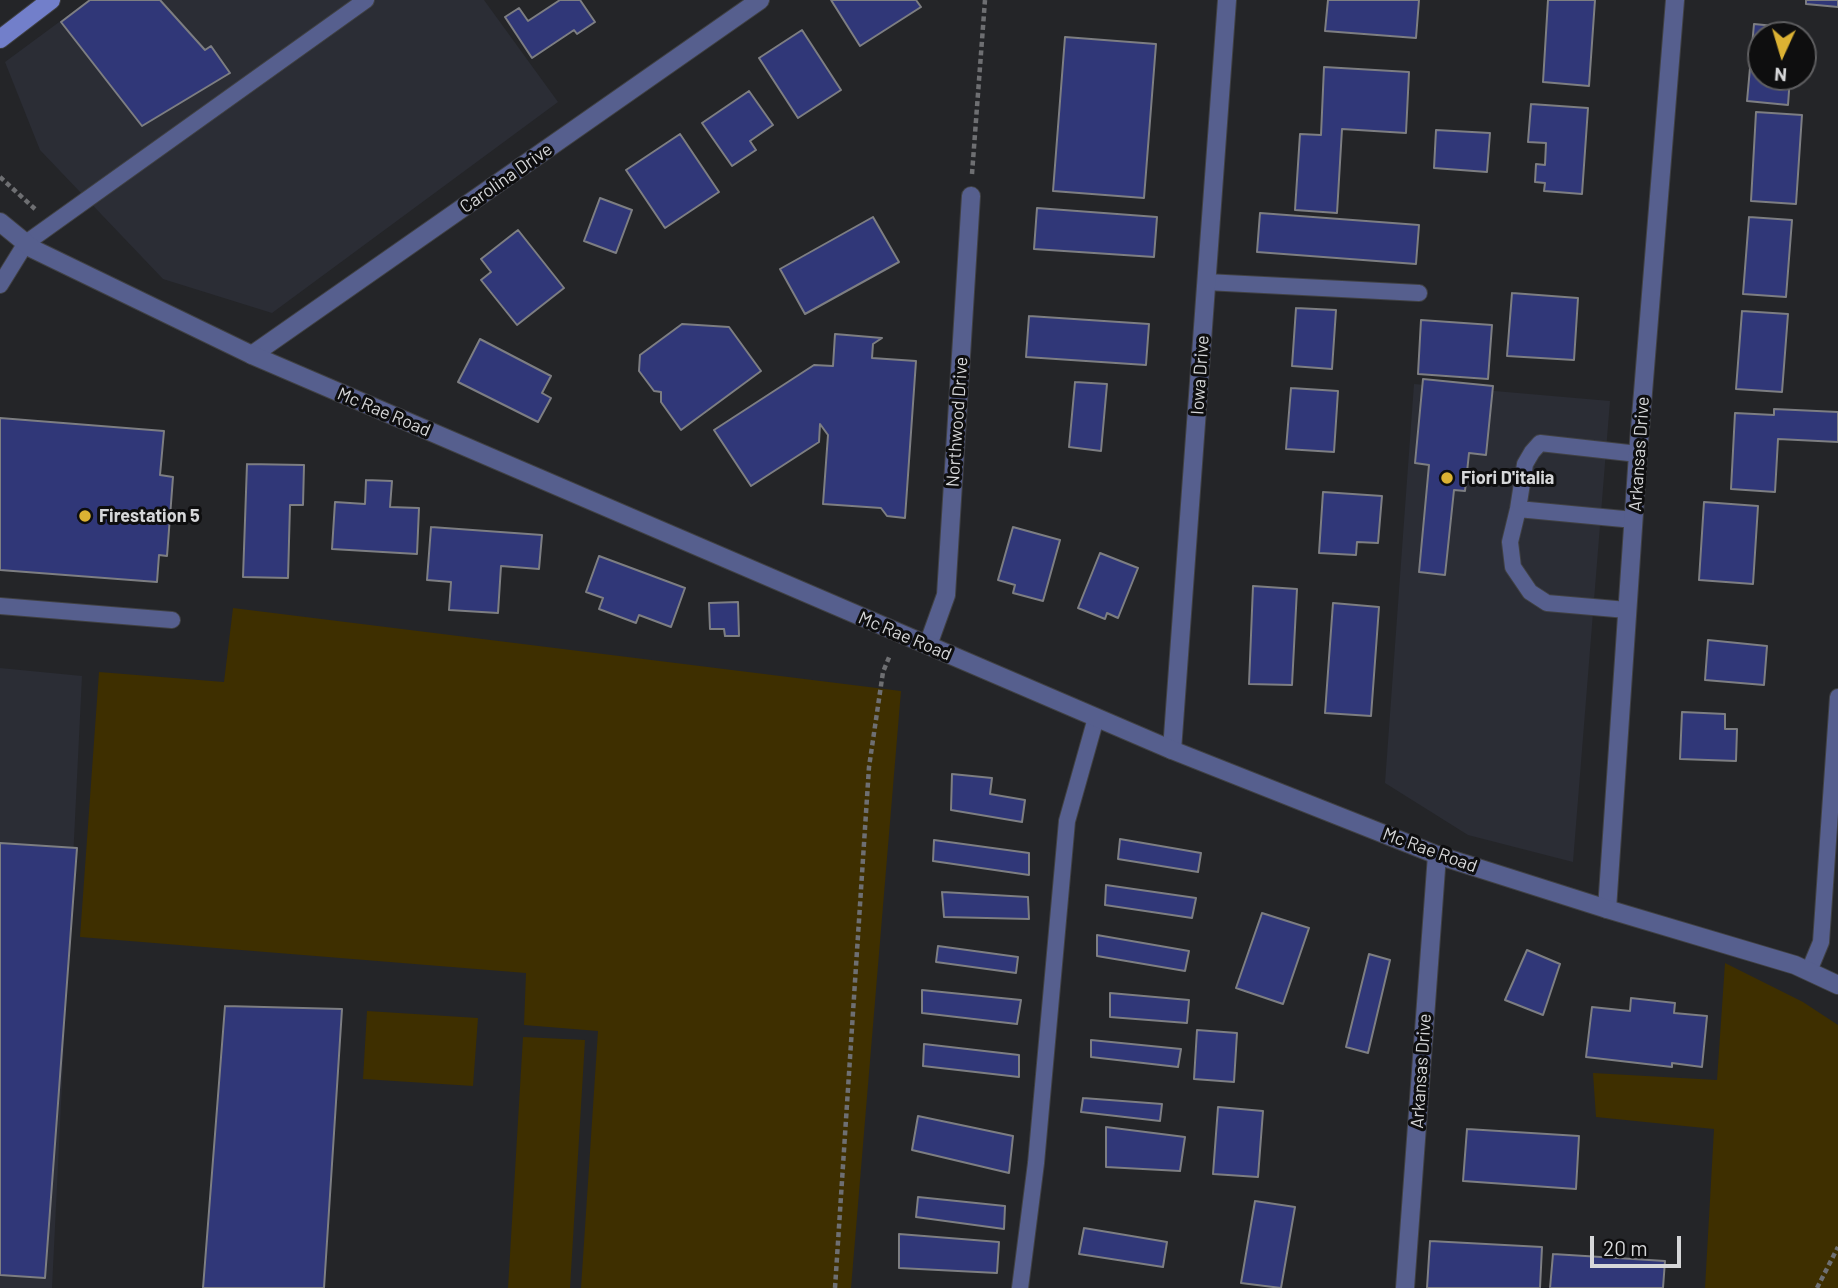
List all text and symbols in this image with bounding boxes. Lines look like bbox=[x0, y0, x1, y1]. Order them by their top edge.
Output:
north arrow bbox=[1747, 21, 1817, 91]
text: N bbox=[1774, 64, 1788, 87]
street label: Carolina Drive bbox=[456, 138, 556, 218]
street label: Iowa Drive bbox=[1186, 334, 1214, 416]
street label: Northwood Drive bbox=[942, 356, 972, 488]
street label: Mc Rae Road bbox=[334, 383, 434, 441]
street label: Arkansas Drive bbox=[1624, 396, 1654, 512]
place label: Fiori D'italia bbox=[1461, 467, 1554, 489]
marker: Fiori D'italia bbox=[1439, 470, 1455, 486]
place label: Firestation 5 bbox=[99, 505, 200, 527]
marker: Firestation 5 bbox=[77, 508, 93, 524]
street label: Mc Rae Road bbox=[855, 607, 955, 665]
street label: Mc Rae Road bbox=[1380, 823, 1480, 877]
street label: Arkansas Drive bbox=[1406, 1013, 1436, 1129]
scale bar bbox=[1593, 1222, 1684, 1266]
text: 20 m bbox=[1603, 1235, 1648, 1260]

